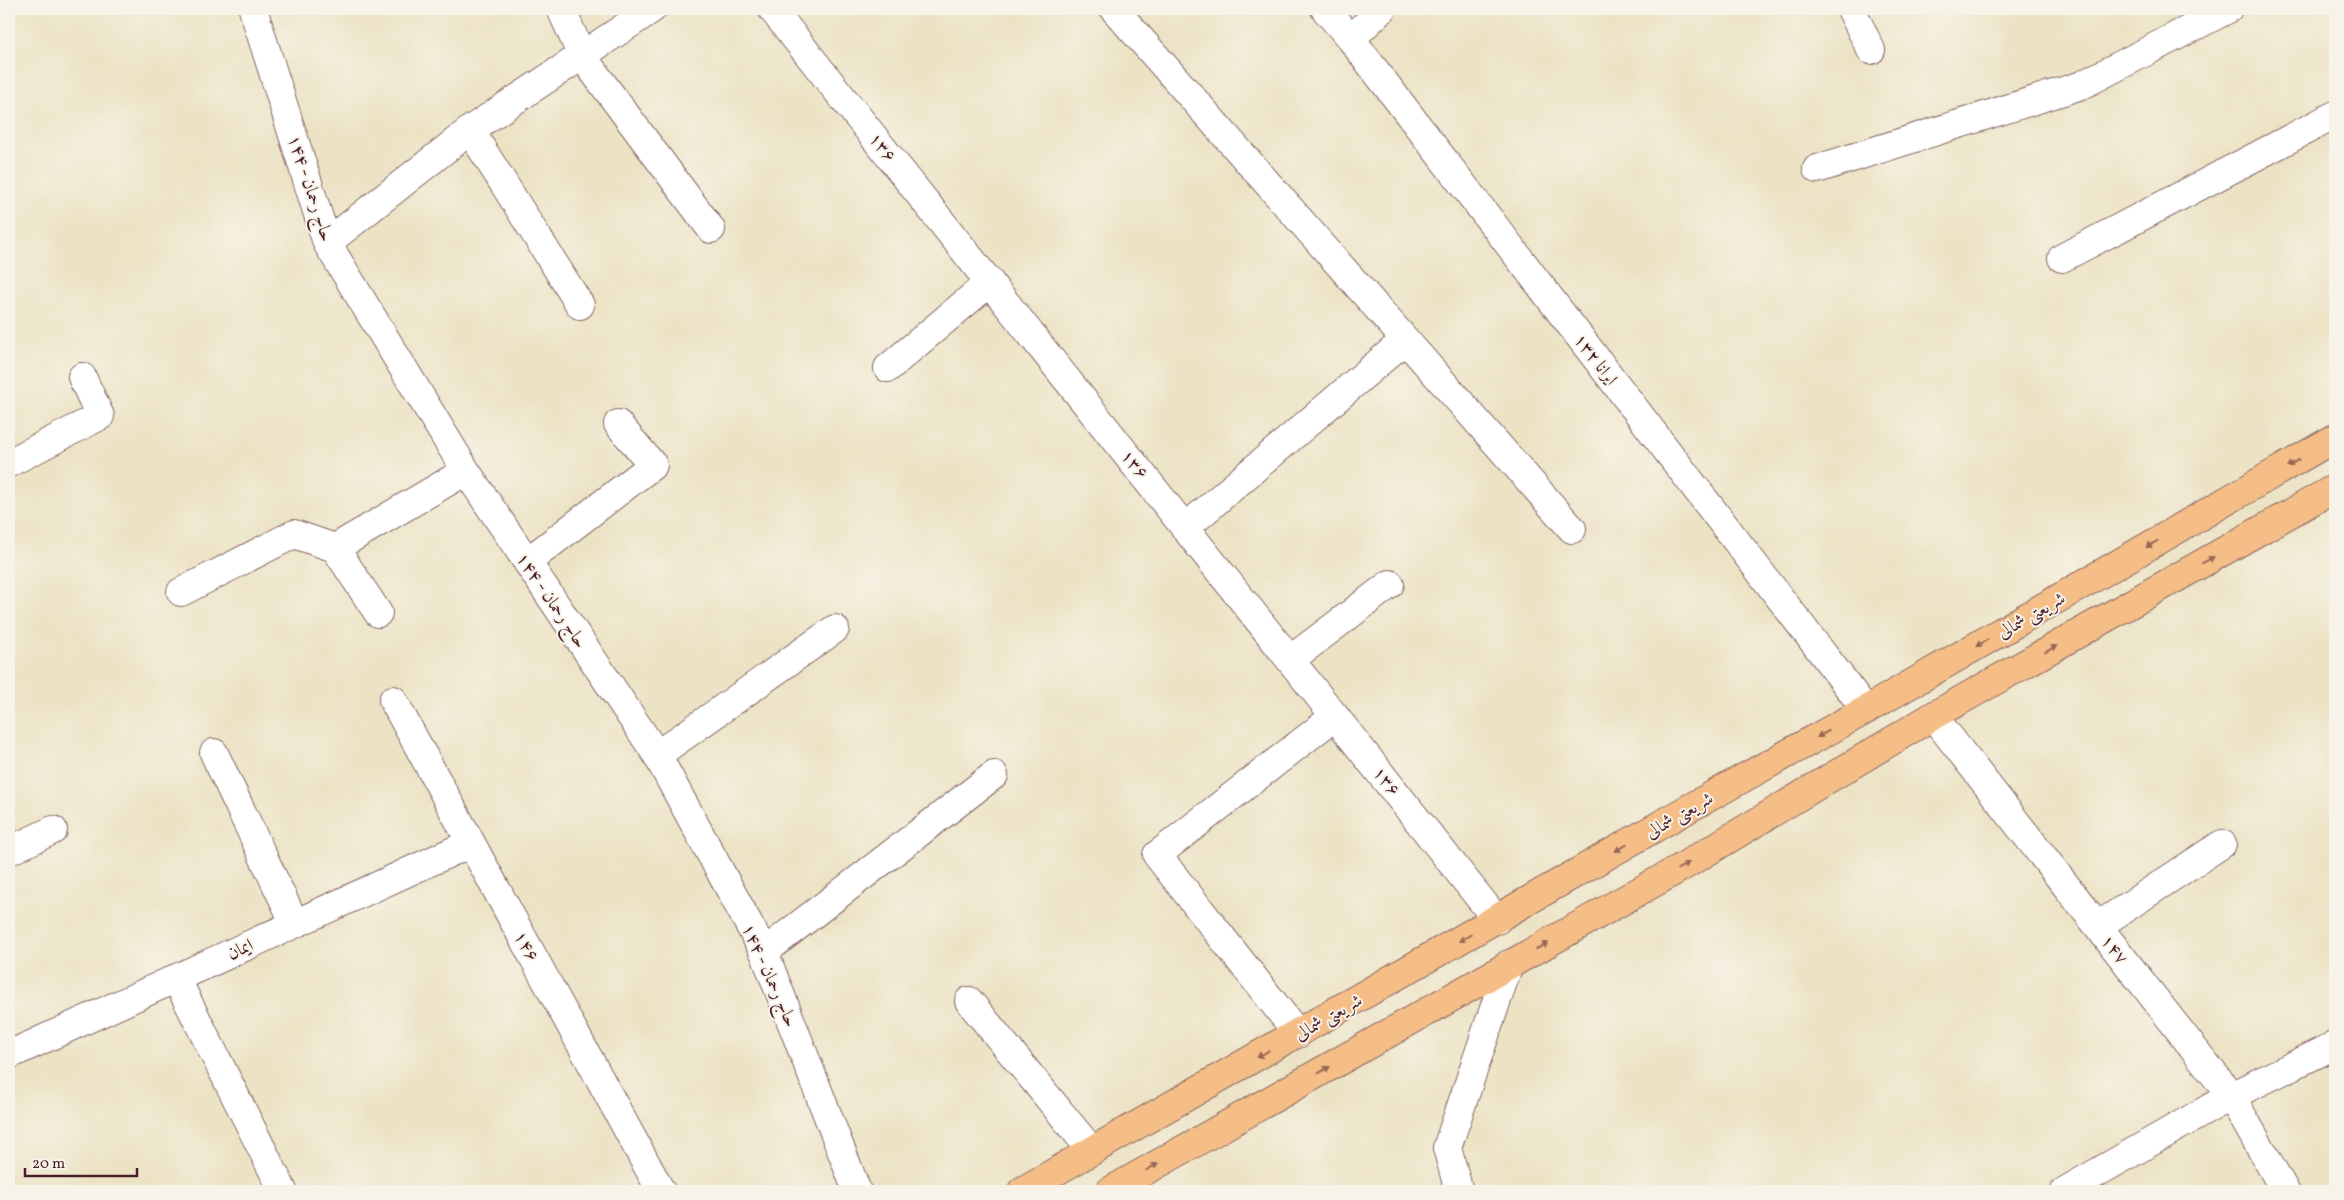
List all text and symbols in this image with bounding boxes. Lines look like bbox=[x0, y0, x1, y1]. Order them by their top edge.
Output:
street label: ۱۳۶ bbox=[862, 128, 901, 168]
street label: حاج رحمان - ۱۴۴ bbox=[279, 132, 339, 246]
street label: ایرانا ۱۳۲ bbox=[1567, 329, 1623, 391]
street label: ۱۳۶ bbox=[1114, 445, 1153, 485]
one-way arrow bbox=[2286, 458, 2300, 467]
one-way arrow bbox=[2145, 540, 2160, 548]
street label: حاج رحمان - ۱۴۴ bbox=[508, 548, 592, 655]
one-way arrow bbox=[2201, 556, 2215, 564]
street label: شریعتی شمالی bbox=[1993, 587, 2070, 646]
one-way arrow bbox=[1974, 639, 1989, 647]
one-way arrow bbox=[2045, 644, 2058, 653]
one-way arrow bbox=[1816, 730, 1831, 738]
street label: ۱۳۶ bbox=[1366, 762, 1405, 802]
street label: شریعتی شمالی bbox=[1641, 787, 1718, 846]
one-way arrow bbox=[1614, 844, 1627, 853]
one-way arrow bbox=[1677, 862, 1690, 871]
street label: حاج رحمان - ۱۴۴ bbox=[733, 920, 803, 1032]
street label: ۱۴۶ bbox=[507, 927, 544, 967]
street label: ۱۴۷ bbox=[2094, 930, 2133, 970]
street label: ایمان bbox=[223, 933, 258, 967]
one-way arrow bbox=[1458, 934, 1472, 943]
one-way arrow bbox=[1534, 942, 1549, 950]
street label: شریعتی شمالی bbox=[1290, 989, 1367, 1048]
one-way arrow bbox=[1256, 1050, 1271, 1058]
one-way arrow bbox=[1318, 1065, 1331, 1074]
scale bar bbox=[25, 1145, 138, 1177]
text: 20 m bbox=[32, 1154, 65, 1175]
one-way arrow bbox=[1145, 1163, 1160, 1171]

